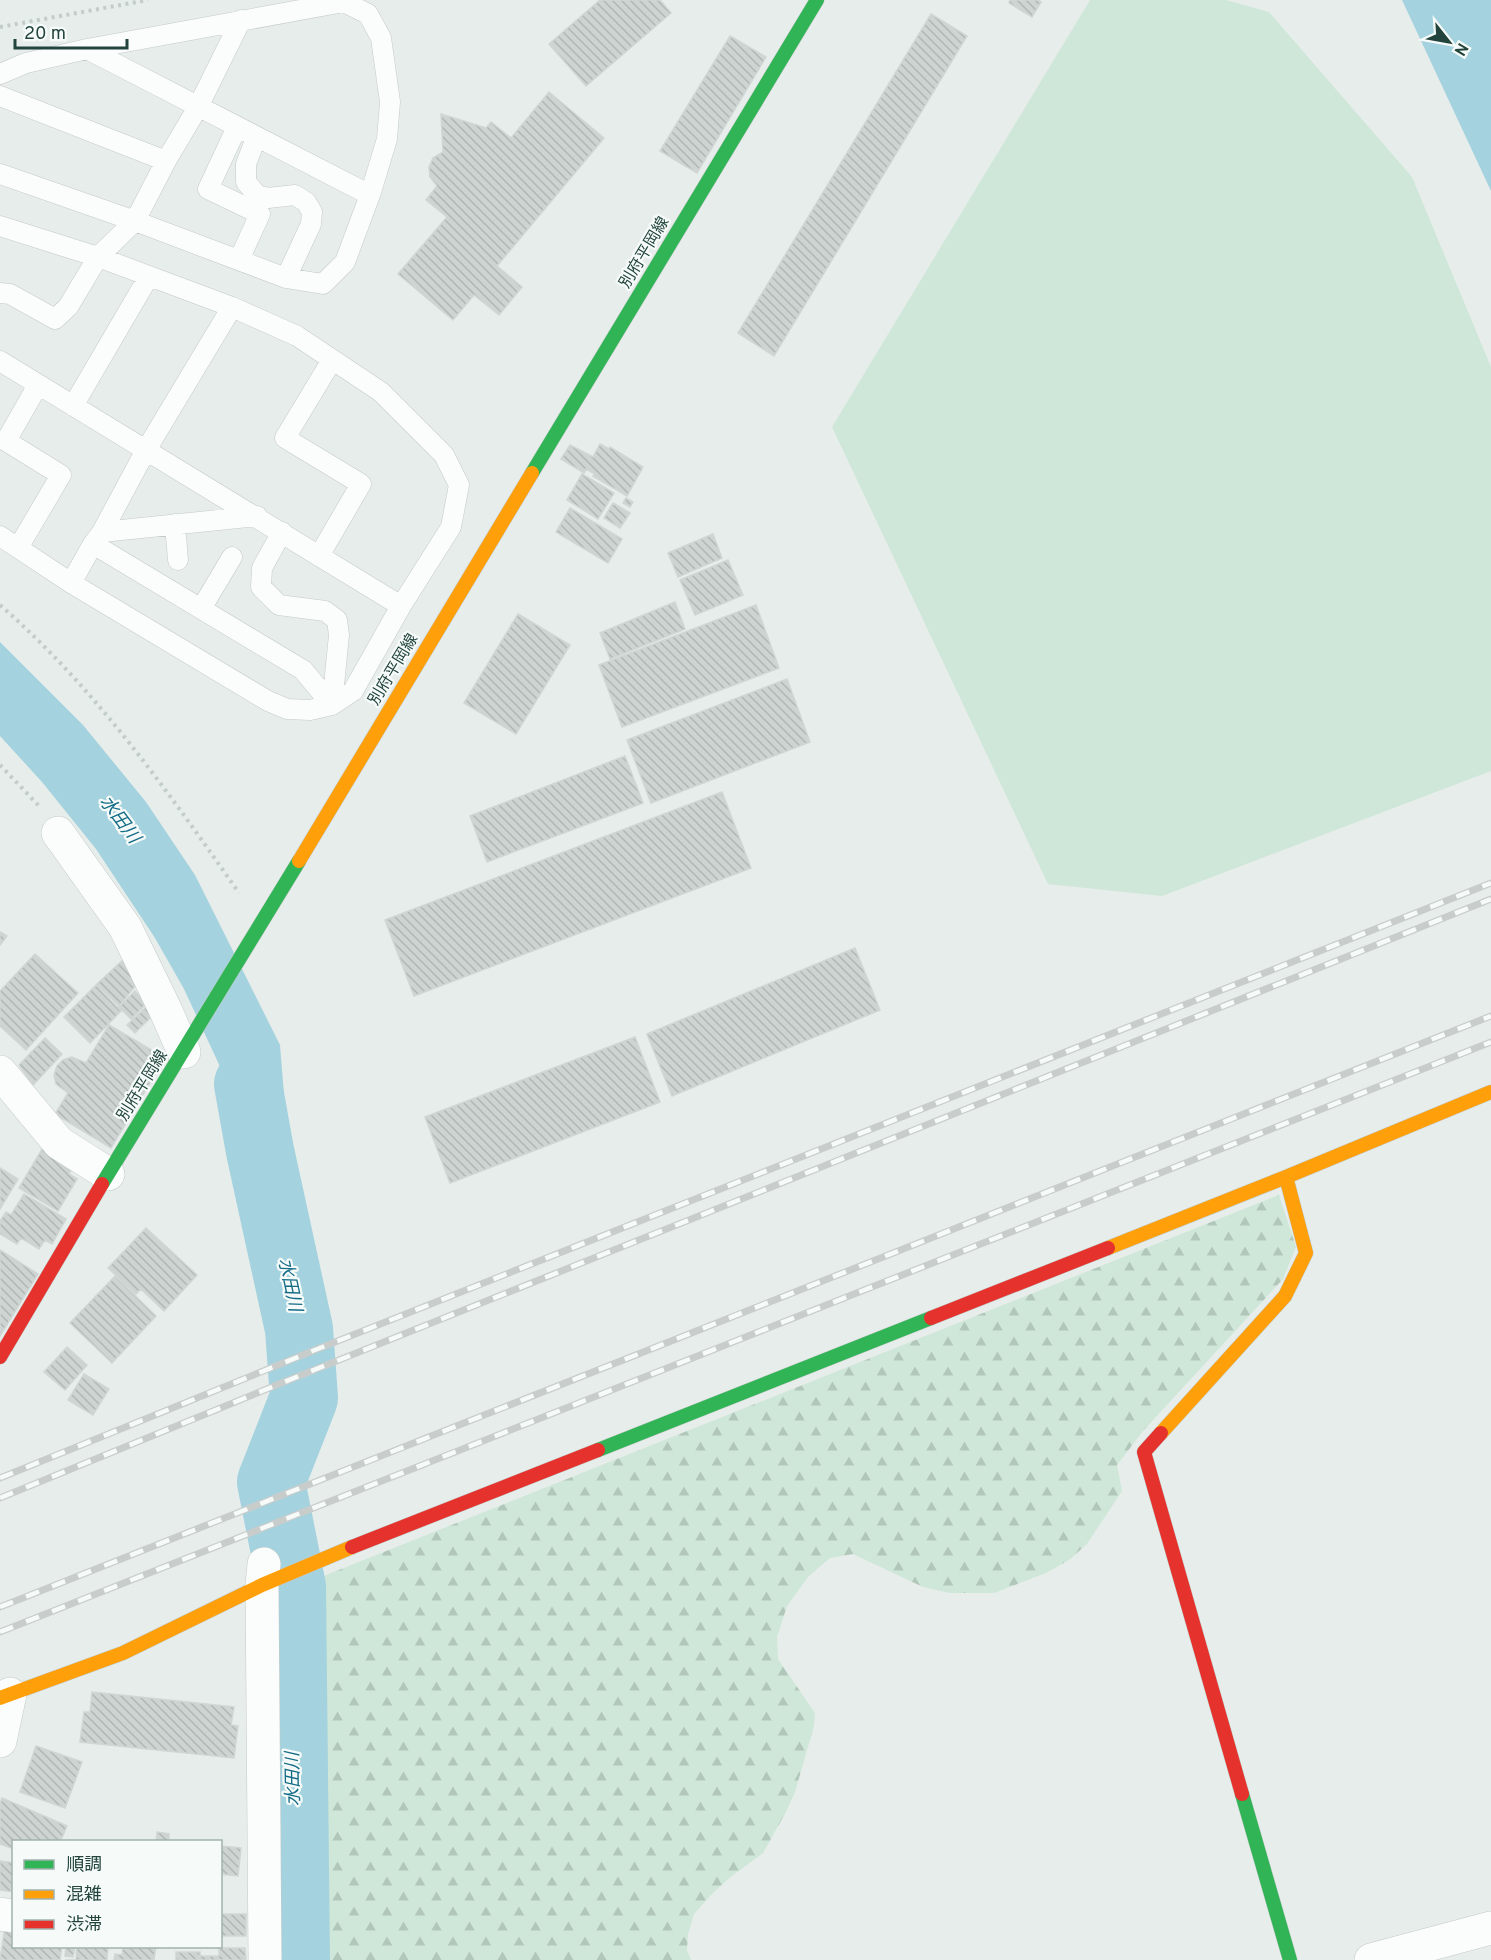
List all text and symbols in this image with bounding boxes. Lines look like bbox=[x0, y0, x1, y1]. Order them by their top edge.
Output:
scale bar bbox=[15, 12, 128, 50]
north arrow bbox=[1419, 12, 1479, 72]
text: 20 m bbox=[24, 23, 66, 46]
text: N bbox=[1449, 39, 1472, 59]
street label: 別府平岡線 bbox=[616, 214, 674, 292]
street label: 別府平岡線 bbox=[365, 631, 423, 709]
water label: 水田川 bbox=[94, 792, 146, 850]
street label: 別府平岡線 bbox=[113, 1047, 173, 1125]
water label: 水田川 bbox=[272, 1256, 306, 1316]
water label: 水田川 bbox=[282, 1750, 306, 1806]
legend bbox=[12, 1840, 222, 1948]
text: 順調 bbox=[66, 1854, 102, 1877]
text: 混雑 bbox=[66, 1884, 102, 1907]
text: 渋滞 bbox=[66, 1914, 102, 1937]

